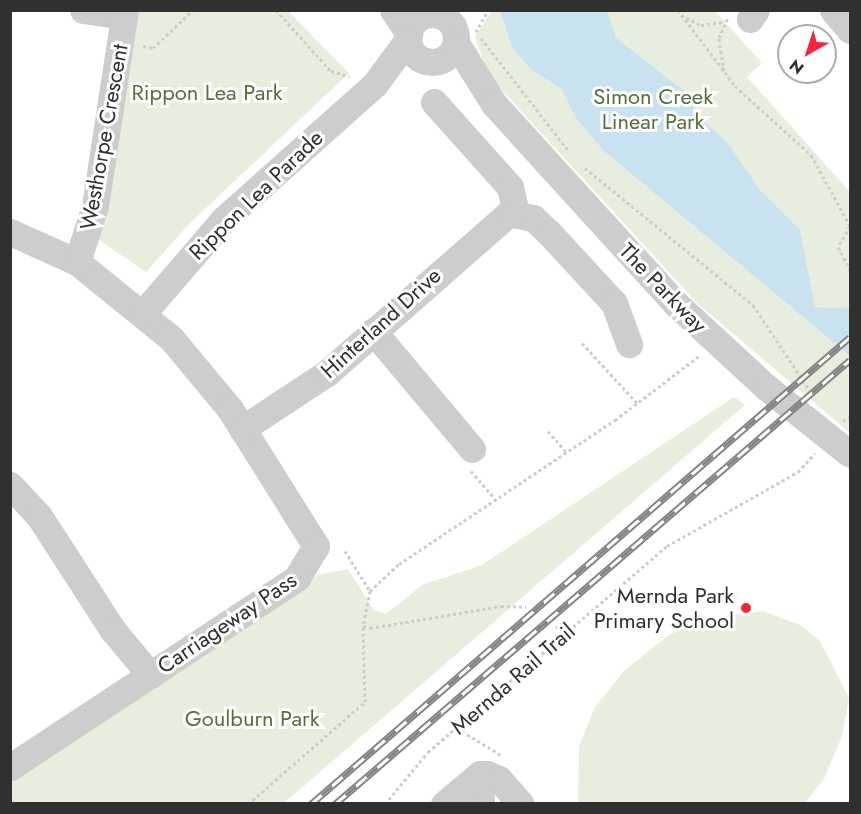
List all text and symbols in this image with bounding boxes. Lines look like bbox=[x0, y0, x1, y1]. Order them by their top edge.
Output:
north arrow bbox=[777, 24, 837, 84]
street label: Westhorpe Crescent bbox=[75, 42, 133, 232]
text: N bbox=[784, 54, 809, 80]
park label: Rippon Lea Park bbox=[132, 80, 282, 106]
park label: Simon Creek Linear Park bbox=[593, 83, 713, 134]
street label: Rippon Lea Parade bbox=[184, 124, 328, 266]
street label: The Parkway bbox=[614, 238, 712, 338]
street label: Hinterland Drive bbox=[316, 262, 446, 384]
street label: Carriageway Pass bbox=[152, 567, 302, 679]
place label: Mernda Park Primary School bbox=[594, 582, 734, 634]
marker: Mernda Park Primary School bbox=[739, 601, 753, 615]
street label: Mernda Rail Trail bbox=[446, 618, 580, 740]
park label: Goulburn Park bbox=[185, 706, 319, 732]

